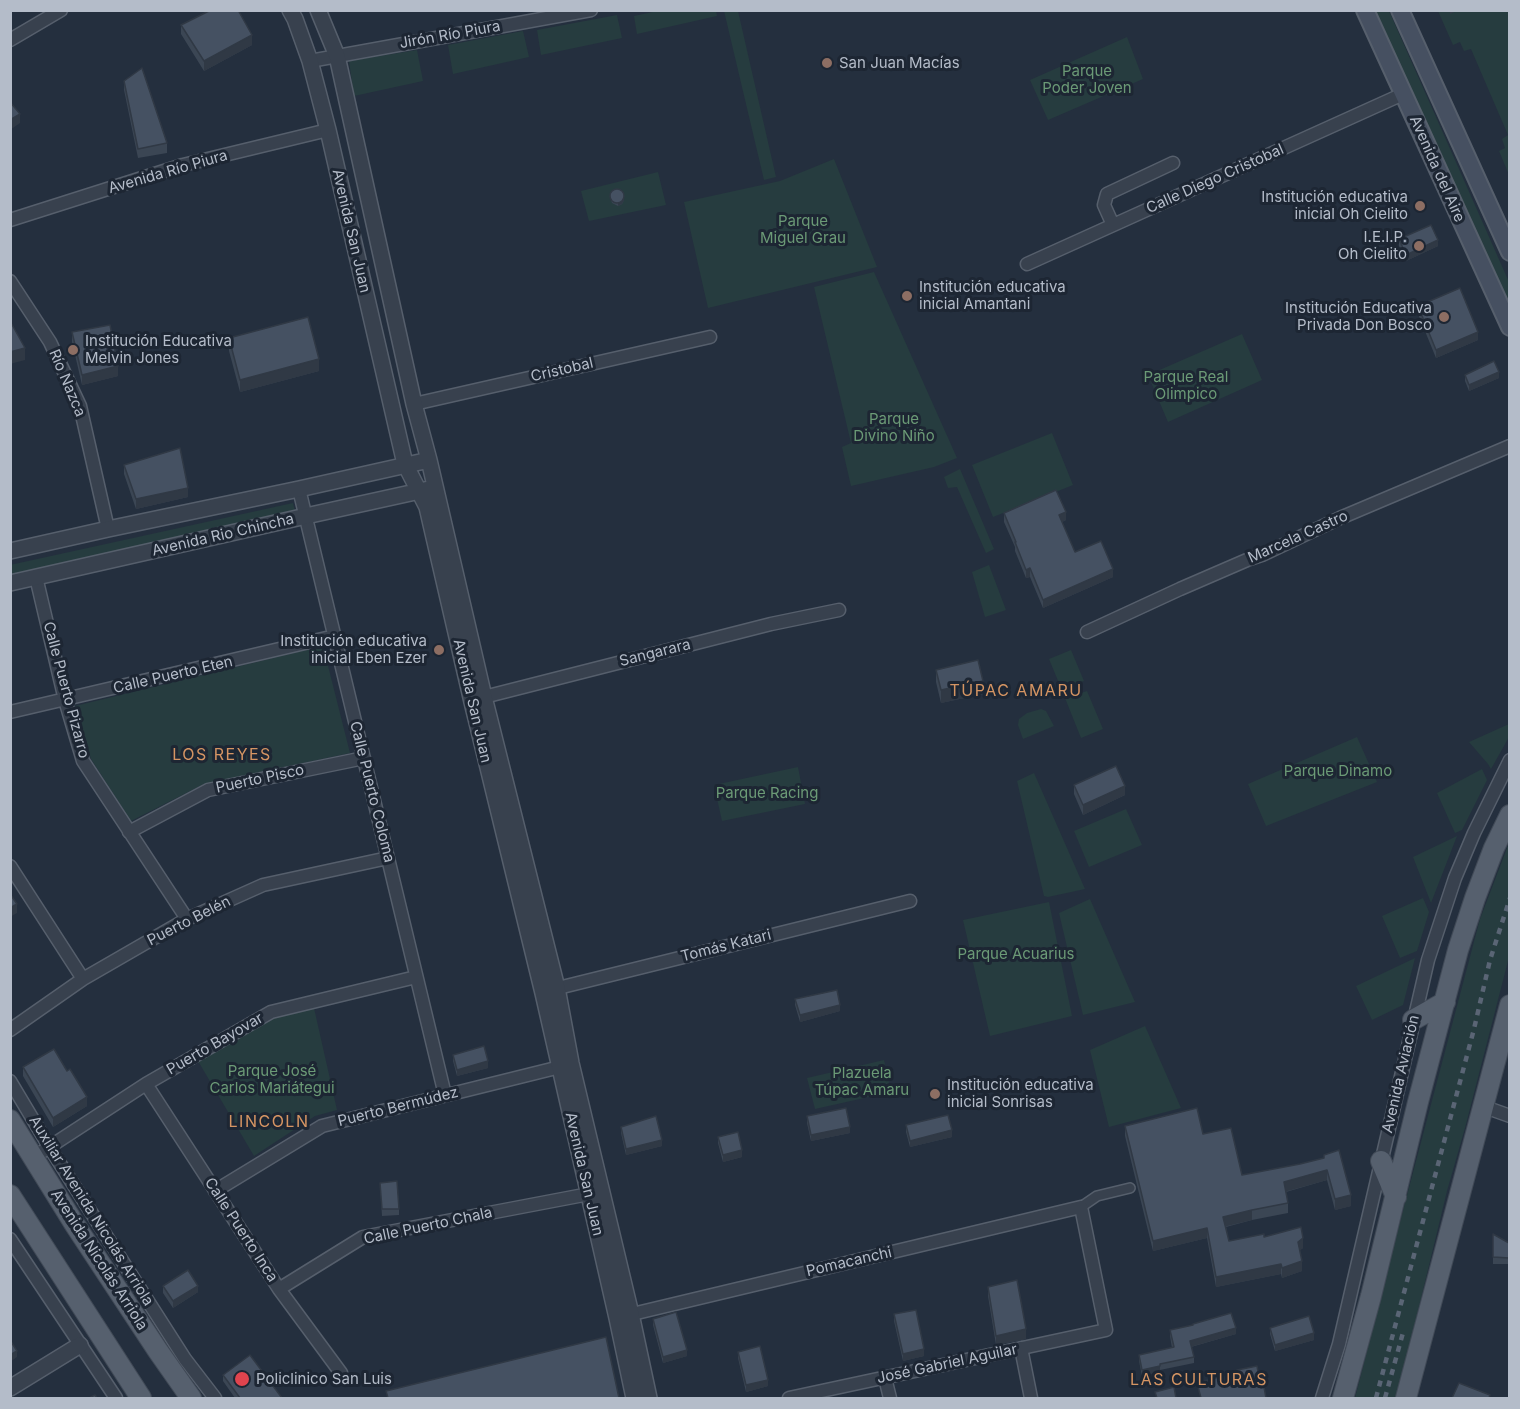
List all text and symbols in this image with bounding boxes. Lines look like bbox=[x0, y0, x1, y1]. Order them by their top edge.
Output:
street label: Jirón Río Piura bbox=[398, 17, 502, 53]
place label: San Juan Macías bbox=[839, 54, 960, 72]
marker: San Juan Macías bbox=[820, 56, 834, 70]
park label: Parque Poder Joven bbox=[1042, 62, 1132, 97]
street label: Avenida del Aire bbox=[1405, 113, 1469, 225]
street label: Calle Diego Cristobal bbox=[1143, 141, 1287, 217]
street label: Avenida Río Piura bbox=[106, 146, 230, 198]
street label: Avenida San Juan bbox=[328, 167, 374, 295]
place label: Institución educativa inicial Oh Cielito bbox=[1261, 188, 1408, 223]
marker: Institución educativa inicial Oh Cielito bbox=[1413, 199, 1427, 213]
park label: Parque Miguel Grau bbox=[760, 212, 846, 247]
place label: I.E.I.P. Oh Cielito bbox=[1338, 228, 1407, 263]
marker: I.E.I.P. Oh Cielito bbox=[1412, 239, 1426, 253]
place label: Institución educativa inicial Amantani bbox=[919, 278, 1066, 313]
marker: Institución educativa inicial Amantani bbox=[900, 289, 914, 303]
place label: Institución Educativa Privada Don Bosco bbox=[1285, 299, 1432, 334]
marker: Institución Educativa Privada Don Bosco bbox=[1437, 310, 1451, 324]
place label: Institución Educativa Melvin Jones bbox=[85, 332, 232, 367]
marker: Institución Educativa Melvin Jones bbox=[66, 343, 80, 357]
street label: Río Nazca bbox=[45, 347, 89, 419]
street label: Cristobal bbox=[529, 354, 595, 386]
park label: Parque Real Olimpico bbox=[1144, 368, 1228, 403]
park label: Parque Divino Niño bbox=[853, 410, 935, 445]
street label: Marcela Castro bbox=[1245, 507, 1351, 567]
street label: Avenida Rio Chincha bbox=[150, 510, 296, 560]
street label: Calle Puerto Pizarro bbox=[39, 620, 93, 760]
place label: Institución educativa inicial Eben Ezer bbox=[280, 632, 427, 667]
street label: Sangarara bbox=[618, 635, 692, 671]
street label: Avenida San Juan bbox=[449, 637, 495, 765]
marker: Institución educativa inicial Eben Ezer bbox=[432, 643, 446, 657]
street label: Calle Puerto Eten bbox=[112, 653, 234, 697]
district label: TÚPAC AMARU bbox=[949, 681, 1083, 701]
street label: Calle Puerto Coloma bbox=[346, 720, 398, 864]
district label: LOS REYES bbox=[172, 745, 272, 765]
street label: Puerto Pisco bbox=[214, 761, 306, 797]
park label: Parque Dinamo bbox=[1284, 762, 1392, 780]
park label: Parque Racing bbox=[716, 784, 818, 802]
street label: Puerto Belén bbox=[144, 892, 234, 950]
street label: Tomás Katari bbox=[679, 926, 773, 966]
park label: Parque Acuarius bbox=[958, 945, 1074, 963]
street label: Puerto Bayovar bbox=[164, 1009, 266, 1079]
street label: Avenida Aviación bbox=[1379, 1013, 1423, 1135]
park label: Parque José Carlos Mariátegui bbox=[209, 1062, 335, 1097]
park label: Plazuela Túpac Amaru bbox=[815, 1064, 909, 1099]
place label: Institución educativa inicial Sonrisas bbox=[947, 1076, 1094, 1111]
street label: Puerto Bermúdez bbox=[336, 1083, 460, 1131]
marker: Institución educativa inicial Sonrisas bbox=[928, 1087, 942, 1101]
street label: Avenida San Juan bbox=[561, 1110, 607, 1238]
district label: LINCOLN bbox=[229, 1112, 309, 1132]
street label: Auxiliar Avenida Nicolás Arriola bbox=[25, 1113, 157, 1309]
street label: Calle Puerto Inca bbox=[201, 1174, 281, 1286]
street label: Avenida Nicolás Arriola bbox=[47, 1186, 151, 1334]
street label: Calle Puerto Chala bbox=[362, 1204, 494, 1248]
street label: Pomacanchi bbox=[805, 1243, 893, 1281]
street label: José Gabriel Aguilar bbox=[875, 1340, 1019, 1388]
marker: Policlinico San Luis bbox=[233, 1370, 251, 1388]
place label: Policlinico San Luis bbox=[256, 1370, 392, 1388]
district label: LAS CULTURAS bbox=[1130, 1370, 1268, 1390]

